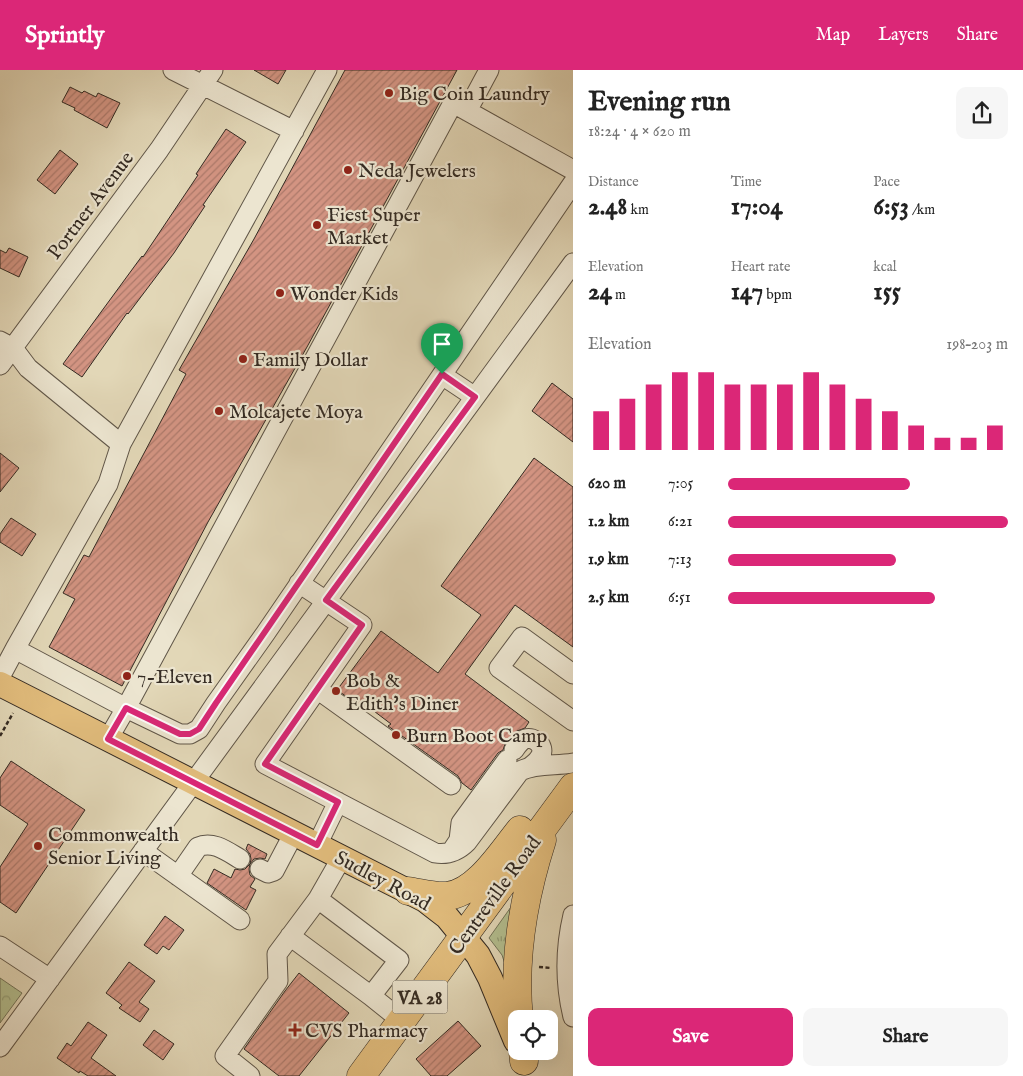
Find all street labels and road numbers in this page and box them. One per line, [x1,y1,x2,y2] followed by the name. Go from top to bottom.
[42,147,140,265] street label: Portner Avenue
[444,831,547,960] street label: Centreville Road
[330,846,435,917] street label: Sudley Road
[392,980,448,1014] road number: VA 28

